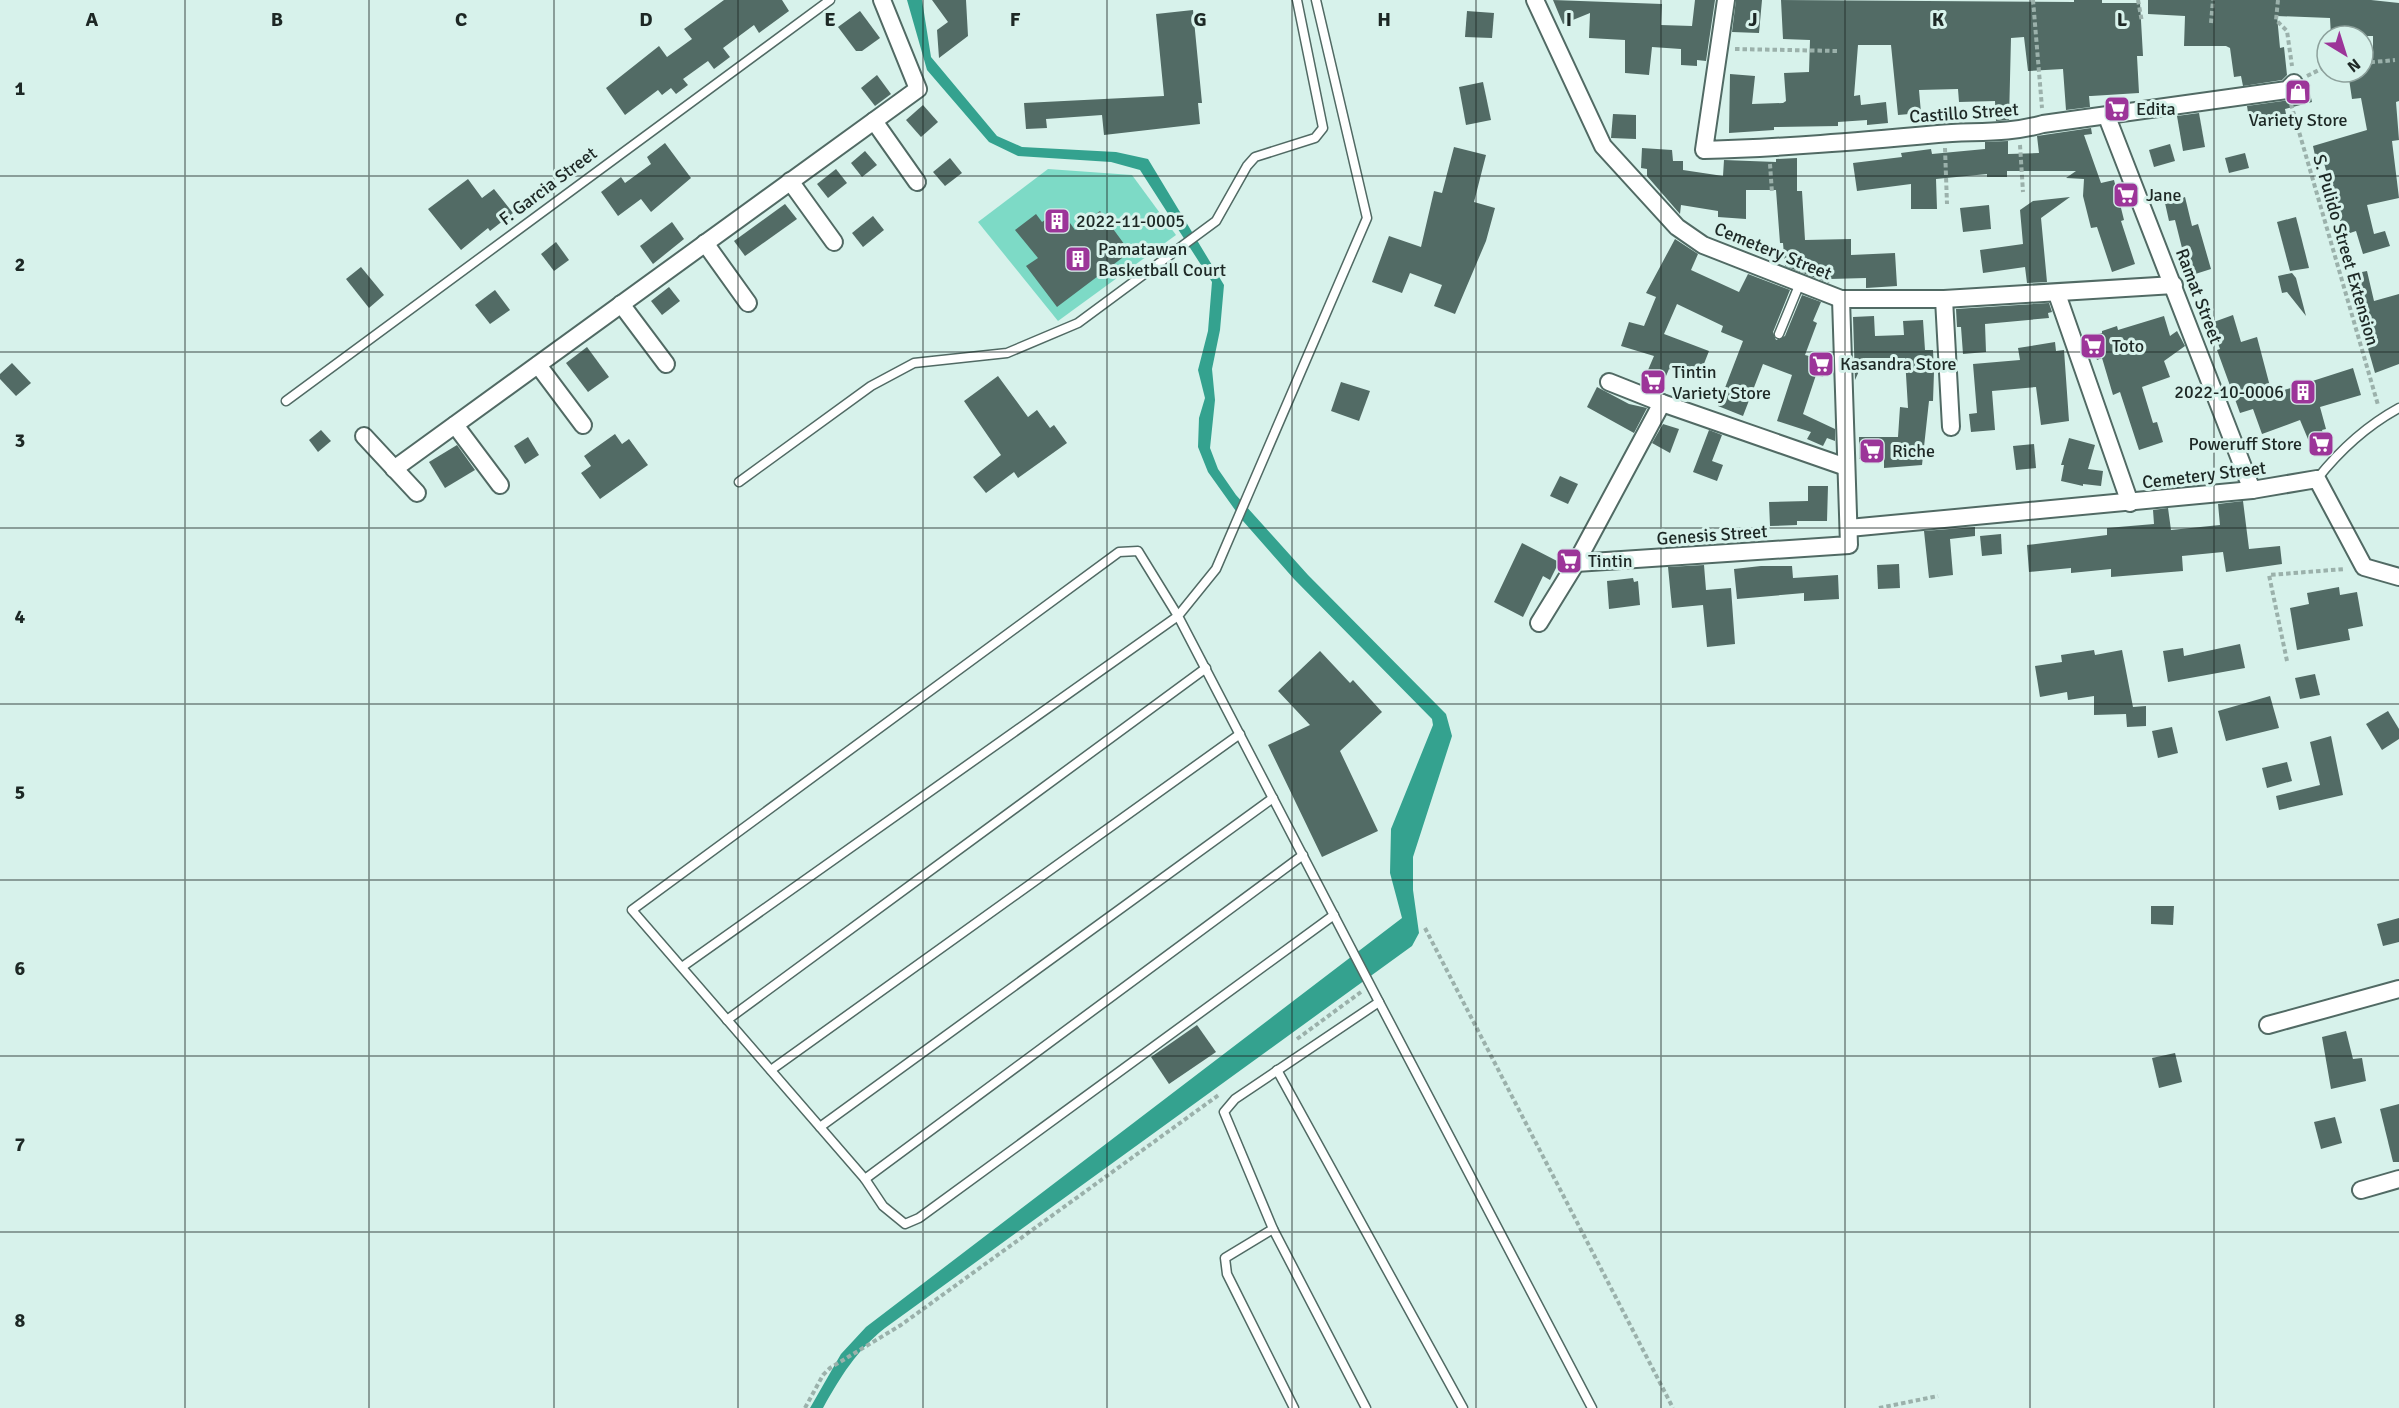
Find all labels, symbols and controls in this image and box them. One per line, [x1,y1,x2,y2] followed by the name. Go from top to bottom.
[86,7,99,32] text: A
[271,7,283,32] text: B
[455,7,467,32] text: C
[639,7,653,32] text: D
[824,7,836,32] text: E
[1010,7,1021,32] text: F
[1193,7,1207,32] text: G
[1377,7,1391,32] text: H
[1566,7,1572,32] text: I
[1748,7,1758,32] text: J
[1932,7,1945,32] text: K
[2117,7,2128,32] text: L
[2315,24,2375,84] north arrow
[2343,54,2364,76] text: N
[15,76,26,101] text: 1
[2283,77,2313,107] shop icon: Variety Store
[2102,94,2132,124] supermarket icon: Edita
[1909,98,2019,128] street label: Castillo Street
[2136,98,2176,120] place label: Edita
[2248,109,2348,131] place label: Variety Store
[495,142,601,230] street label: F. Garcia Street
[2308,152,2384,348] street label: S. Pulido Street Extension
[2111,180,2141,210] supermarket icon: Jane
[2146,184,2182,206] place label: Jane
[1042,206,1072,236] building icon: 2022-11-0005
[1076,210,1185,232] place label: 2022-11-0005
[1711,217,1835,285] street label: Cemetery Street
[1098,238,1226,281] place label: Pamatawan Basketball Court
[1063,244,1093,274] building icon: Pamatawan Basketball Court
[2171,245,2227,347] street label: Ramat Street
[15,252,25,277] text: 2
[2078,331,2108,361] supermarket icon: Toto
[2112,335,2144,357] place label: Toto
[1806,349,1836,379] supermarket icon: Kasandra Store
[1840,353,1957,375] place label: Kasandra Store
[1672,361,1771,404] place label: Tintin Variety Store
[1638,367,1668,397] supermarket icon: Tintin Variety Store
[2288,377,2318,407] building icon: 2022-10-0006
[2174,381,2284,403] place label: 2022-10-0006
[15,428,25,453] text: 3
[2306,429,2336,459] supermarket icon: Poweruff Store
[2189,433,2302,455] place label: Poweruff Store
[1857,436,1887,466] supermarket icon: Riche
[1892,440,1935,462] place label: Riche
[2141,456,2267,494] street label: Cemetery Street
[1656,520,1768,550] street label: Genesis Street
[1554,546,1584,576] supermarket icon: Tintin
[1588,550,1633,572] place label: Tintin
[15,604,26,629] text: 4
[15,780,25,805] text: 5
[15,956,26,981] text: 6
[15,1132,26,1157] text: 7
[15,1308,26,1333] text: 8

